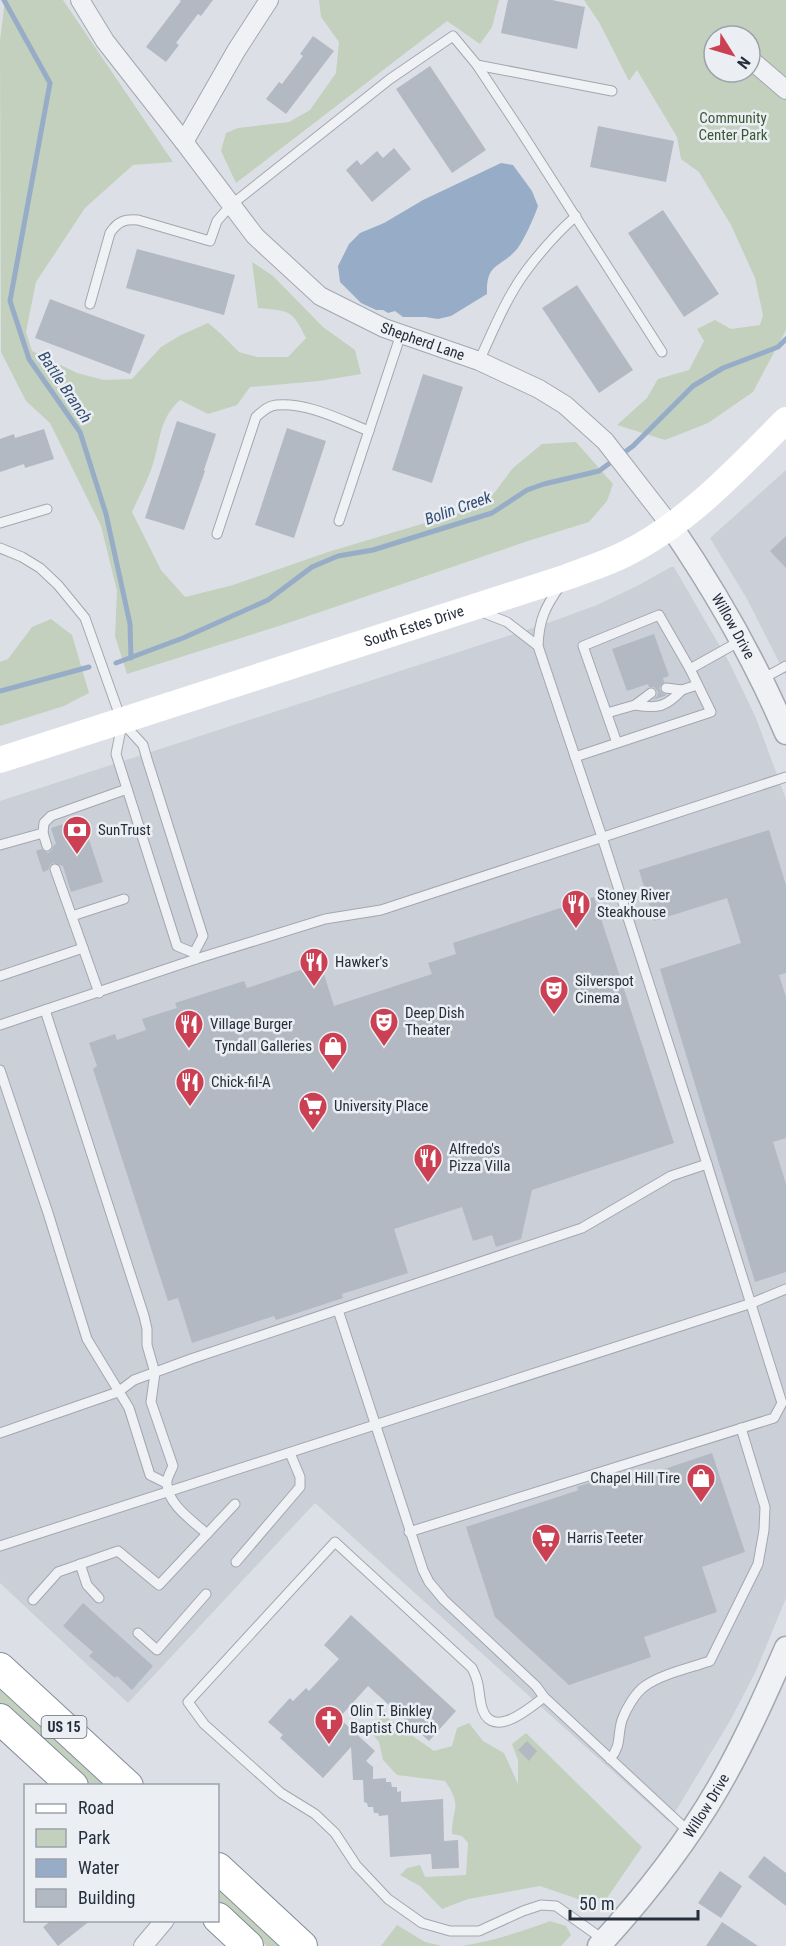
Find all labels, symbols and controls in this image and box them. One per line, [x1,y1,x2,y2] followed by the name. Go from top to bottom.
[702,24,762,84] north arrow
[733,53,754,72] text: N
[698,109,768,144] park label: Community Center Park
[378,319,467,364] street label: Shepherd Lane
[34,348,96,426] water label: Battle Branch
[422,487,495,529] water label: Bolin Creek
[707,590,759,662] street label: Willow Drive
[362,602,466,651] street label: South Estes Drive
[61,814,93,856] bank icon: SunTrust
[98,821,151,839] place label: SunTrust
[597,886,670,921] place label: Stoney River Steakhouse
[560,888,592,930] restaurant icon: Stoney River Steakhouse
[298,946,330,988] restaurant icon: Hawker's
[335,953,389,971] place label: Hawker's
[575,972,634,1007] place label: Silverspot Cinema
[538,974,570,1016] theatre icon: Silverspot Cinema
[405,1004,465,1039] place label: Deep Dish Theater
[368,1006,400,1048] theatre icon: Deep Dish Theater
[173,1008,205,1050] restaurant icon: Village Burger
[210,1015,293,1033] place label: Village Burger
[317,1030,349,1072] shop icon: Tyndall Galleries
[214,1037,312,1055] place label: Tyndall Galleries
[174,1066,206,1108] restaurant icon: Chick-fil-A
[211,1073,271,1091] place label: Chick-fil-A
[297,1090,329,1132] supermarket icon: University Place
[334,1097,428,1115] place label: University Place
[449,1140,510,1175] place label: Alfredo's Pizza Villa
[412,1142,444,1184] restaurant icon: Alfredo's Pizza Villa
[685,1462,717,1504] shop icon: Chapel Hill Tire
[590,1469,680,1487] place label: Chapel Hill Tire
[530,1522,562,1564] supermarket icon: Harris Teeter
[567,1529,644,1547] place label: Harris Teeter
[350,1702,437,1737] place label: Olin T. Binkley Baptist Church
[313,1704,345,1746] church icon: Olin T. Binkley Baptist Church
[42,1716,86,1738] road number: US 15
[680,1770,733,1842] street label: Willow Drive
[24,1784,219,1922] legend
[78,1797,114,1818] text: Road
[78,1827,110,1848] text: Park
[78,1857,120,1878] text: Water
[570,1883,698,1921] scale bar
[78,1887,135,1908] text: Building
[579,1893,614,1914] text: 50 m

